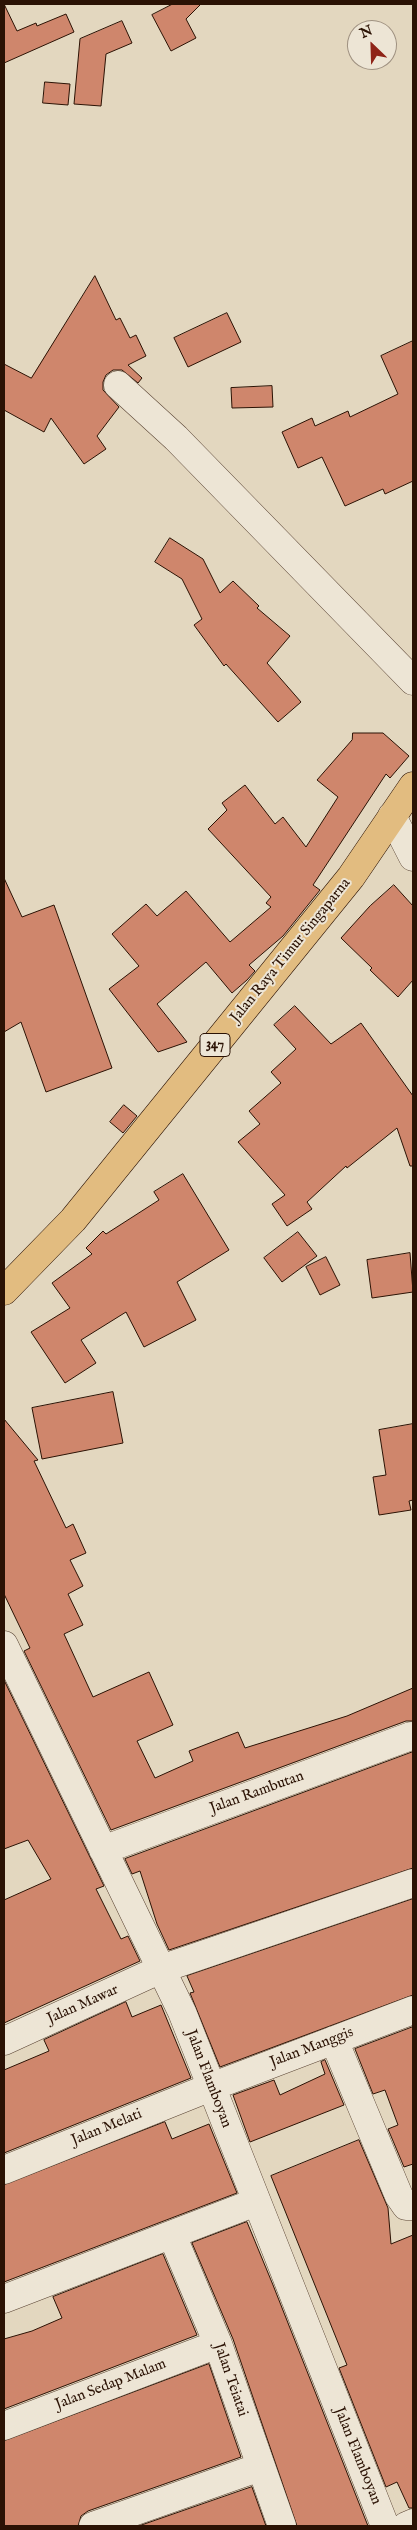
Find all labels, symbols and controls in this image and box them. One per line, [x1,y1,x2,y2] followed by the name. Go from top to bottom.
[347,20,397,70] north arrow
[357,22,376,43] text: N
[227,875,355,1027] street label: Jalan Raya Timur Singaparna
[200,1034,230,1056] road number: 347
[208,1768,306,1818] street label: Jalan Rambutan
[44,1981,122,2029] street label: Jalan Mawar
[268,2024,356,2072] street label: Jalan Manggis
[181,2027,235,2131] street label: Jalan Flamboyan
[69,2106,145,2150] street label: Jalan Melati
[209,2341,251,2419] street label: Jalan Teiatai
[53,2356,169,2414] street label: Jalan Sedap Malam
[329,2405,385,2507] street label: Jalan Flamboyan

